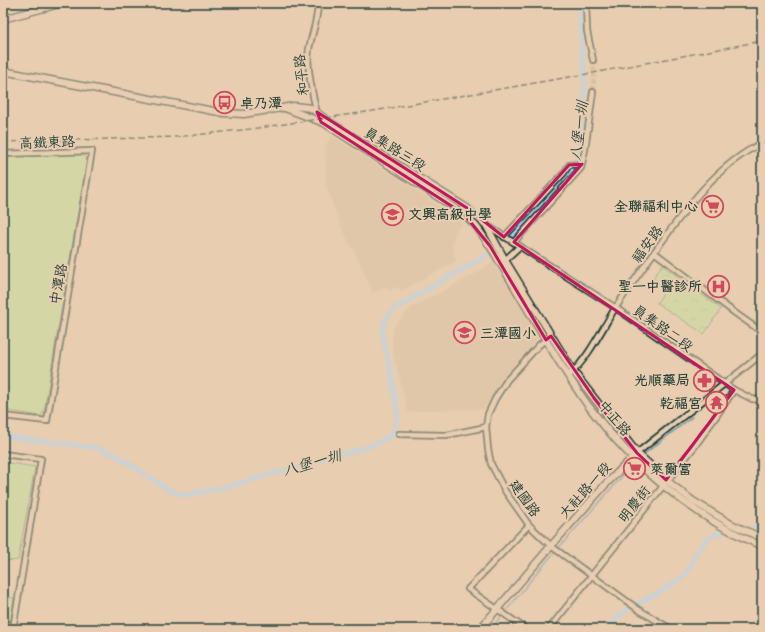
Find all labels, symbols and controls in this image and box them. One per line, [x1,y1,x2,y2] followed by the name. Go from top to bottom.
[290,53,315,97] street label: 和平路
[212,90,238,116] bus stop icon: 卓乃潭
[240,94,282,115] place label: 卓乃潭
[565,98,595,162] water label: 八堡一圳
[359,123,429,178] street label: 員集路三段
[19,132,75,155] street label: 高鐵東路
[700,193,726,219] supermarket icon: 全聯福利中心
[614,197,698,218] place label: 全聯福利中心
[380,201,406,227] school or university icon: 文興高級中學
[408,205,492,226] place label: 文興高級中學
[627,222,669,268] street label: 福安路
[45,262,73,307] street label: 中潭路
[705,273,731,299] hospital icon: 聖一中醫診所
[618,277,702,298] place label: 聖一中醫診所
[627,301,697,358] street label: 員集路二段
[451,320,477,346] school or university icon: 三潭國小
[480,324,536,345] place label: 三潭國小
[692,367,718,393] pharmacy icon: 光順藥局
[634,371,690,392] place label: 光順藥局
[704,390,730,416] temple icon: 乾福宮
[660,394,702,415] place label: 乾福宮
[592,396,635,442] street label: 中正路
[280,445,346,483] water label: 八堡一圳
[621,456,647,482] supermarket icon: 萊爾富
[555,458,617,524] street label: 大社路一段
[650,460,692,481] place label: 萊爾富
[503,476,544,522] street label: 建國路
[614,482,656,528] street label: 明慶街

